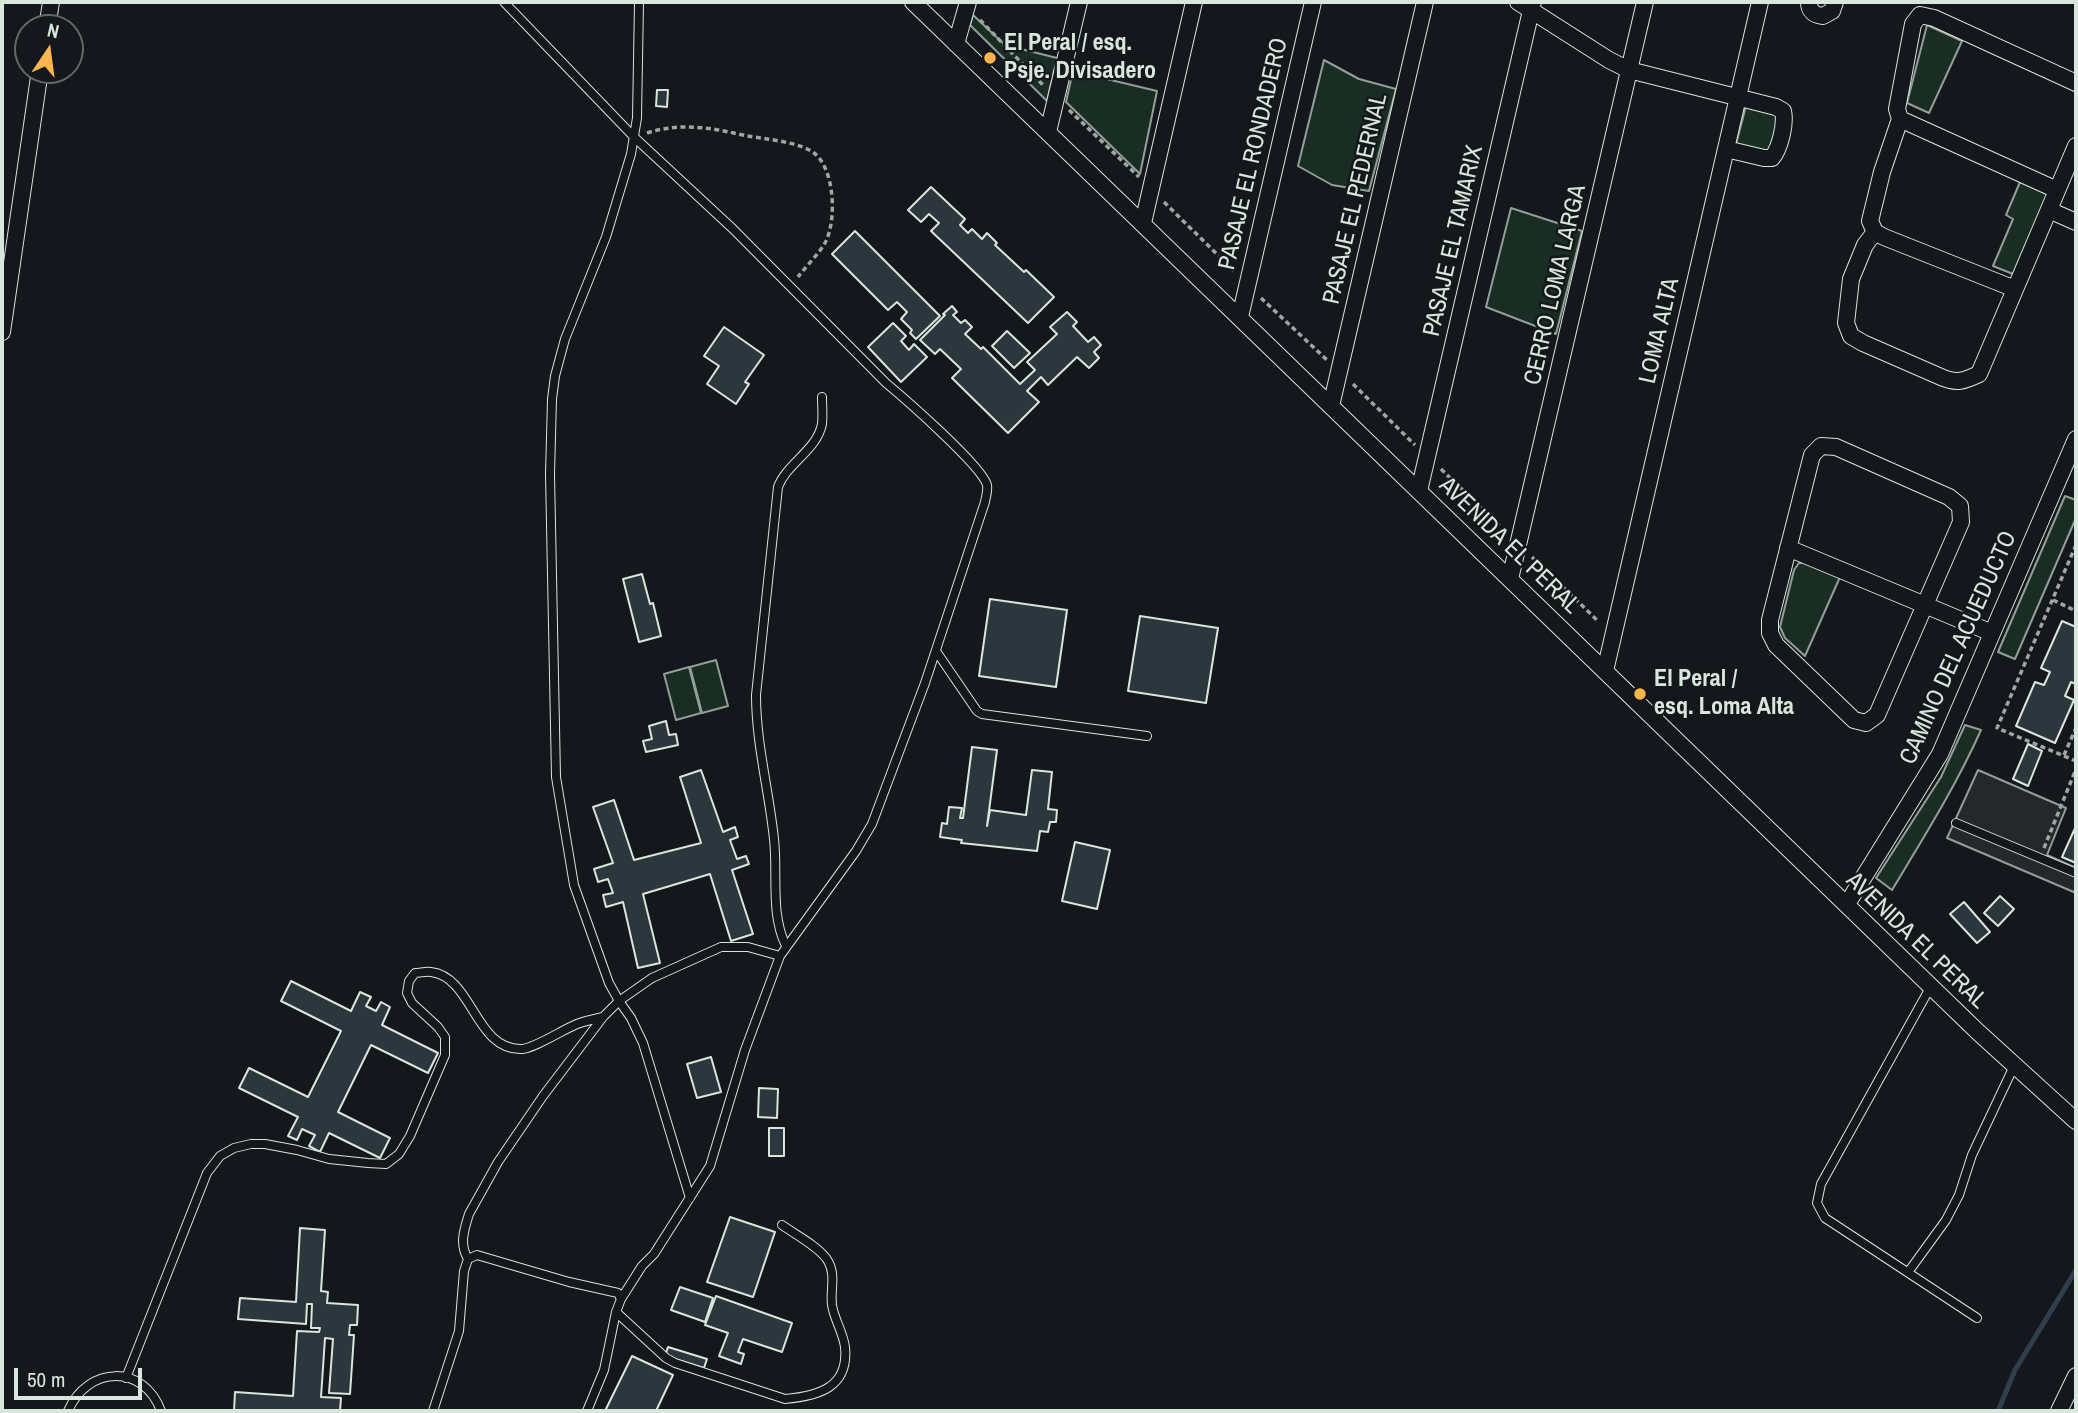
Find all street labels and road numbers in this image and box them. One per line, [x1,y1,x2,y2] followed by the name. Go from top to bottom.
[1213,35,1295,273] street label: PASAJE EL RONDADERO
[1318,91,1394,307] street label: PASAJE EL PEDERNAL
[1418,143,1490,339] street label: PASAJE EL TAMARIX
[1519,182,1593,388] street label: CERRO LOMA LARGA
[1634,275,1686,387] street label: LOMA ALTA
[1433,472,1585,620] street label: AVENIDA EL PERAL
[1895,527,2023,769] street label: CAMINO DEL ACUEDUCTO
[1840,867,1992,1015] street label: AVENIDA EL PERAL

